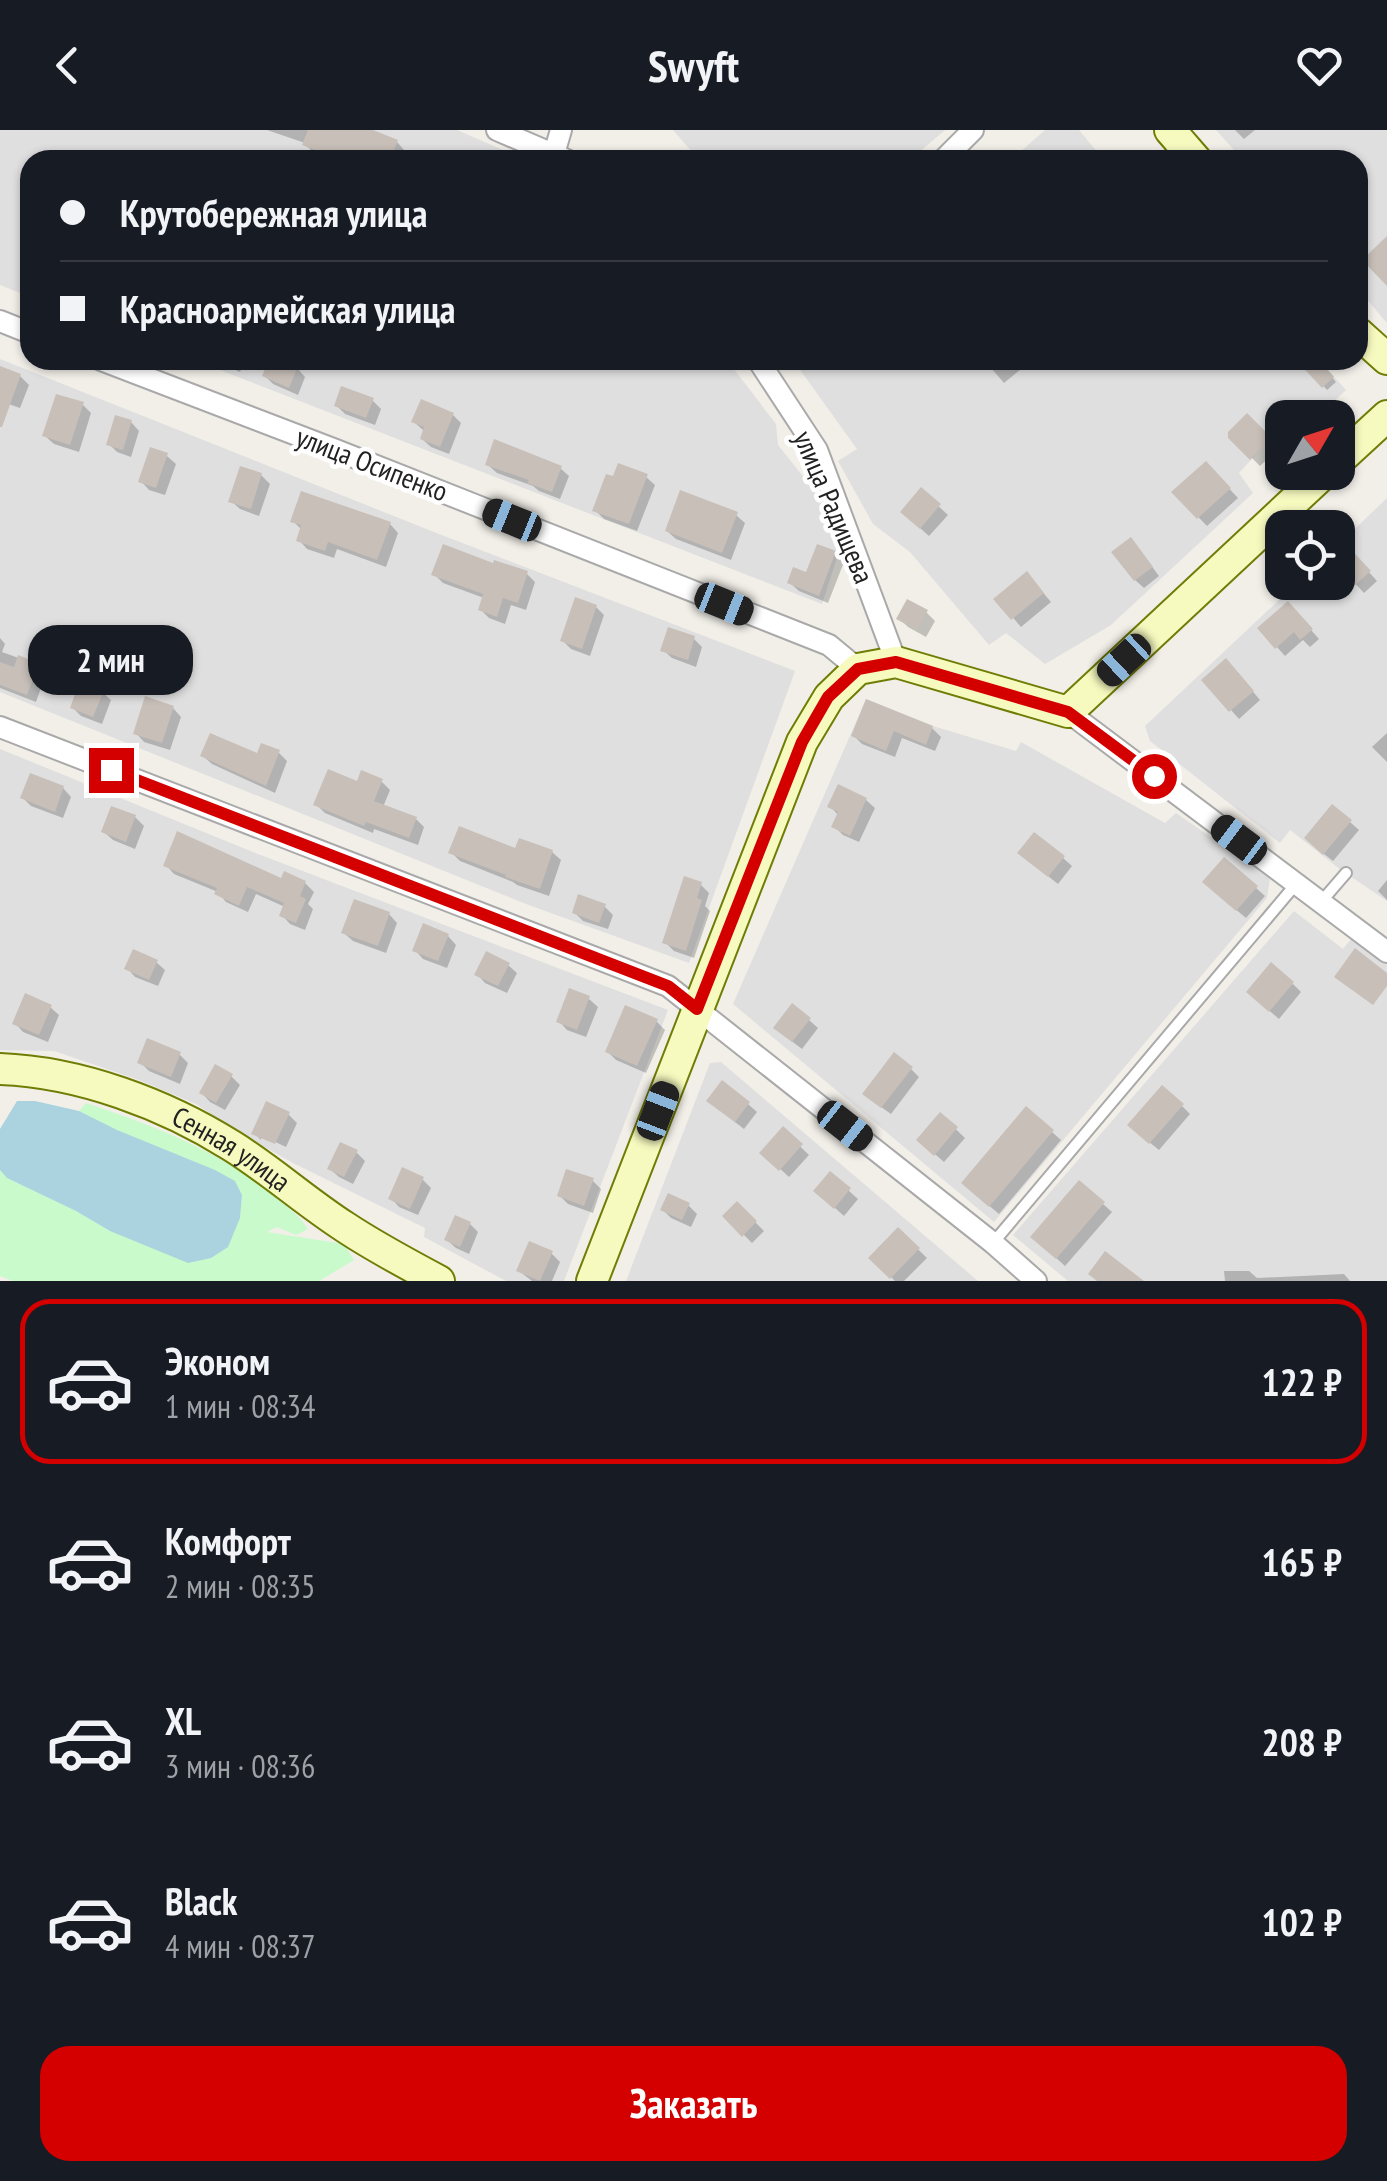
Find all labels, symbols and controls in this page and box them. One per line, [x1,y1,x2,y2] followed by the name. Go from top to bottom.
[648,36,739,94] text: Swyft
[40,38,95,93] icon: back
[1292,38,1347,93] icon: heart
[120,188,427,237] text: Крутобережная улица
[120,284,456,333] text: Красноармейская улица
[1265,400,1355,490] north arrow
[1265,400,1355,600] map controls
[291,418,453,509] street label: улица Осипенко
[786,425,883,589] street label: улица Радищева
[479,495,545,545] car
[1265,510,1355,600] button: locate
[691,579,757,629] car
[28,625,194,695] callout: 2 мин
[1092,629,1156,691] car
[76,639,145,681] text: 2 мин
[89,748,134,793] route end
[1132,754,1177,799] route start
[1206,810,1272,870] car
[633,1078,683,1144] car
[812,1096,878,1156] car
[167,1097,299,1199] street label: Сенная улица
[165,1336,270,1385] text: Эконом
[45,1337,135,1427] icon: car
[1262,1357,1342,1406] text: 122 ₽
[165,1385,315,1427] text: 1 мин · 08:34
[165,1516,291,1565] text: Комфорт
[45,1517,135,1607] icon: car
[1262,1537,1342,1586] text: 165 ₽
[165,1565,315,1607] text: 2 мин · 08:35
[165,1696,201,1745] text: XL
[45,1697,135,1787] icon: car
[1262,1717,1342,1766] text: 208 ₽
[165,1745,315,1787] text: 3 мин · 08:36
[165,1876,238,1925] text: Black
[45,1877,135,1967] icon: car
[1262,1897,1342,1946] text: 102 ₽
[165,1925,315,1967] text: 4 мин · 08:37
[40,2046,1347,2161] button: Заказать

